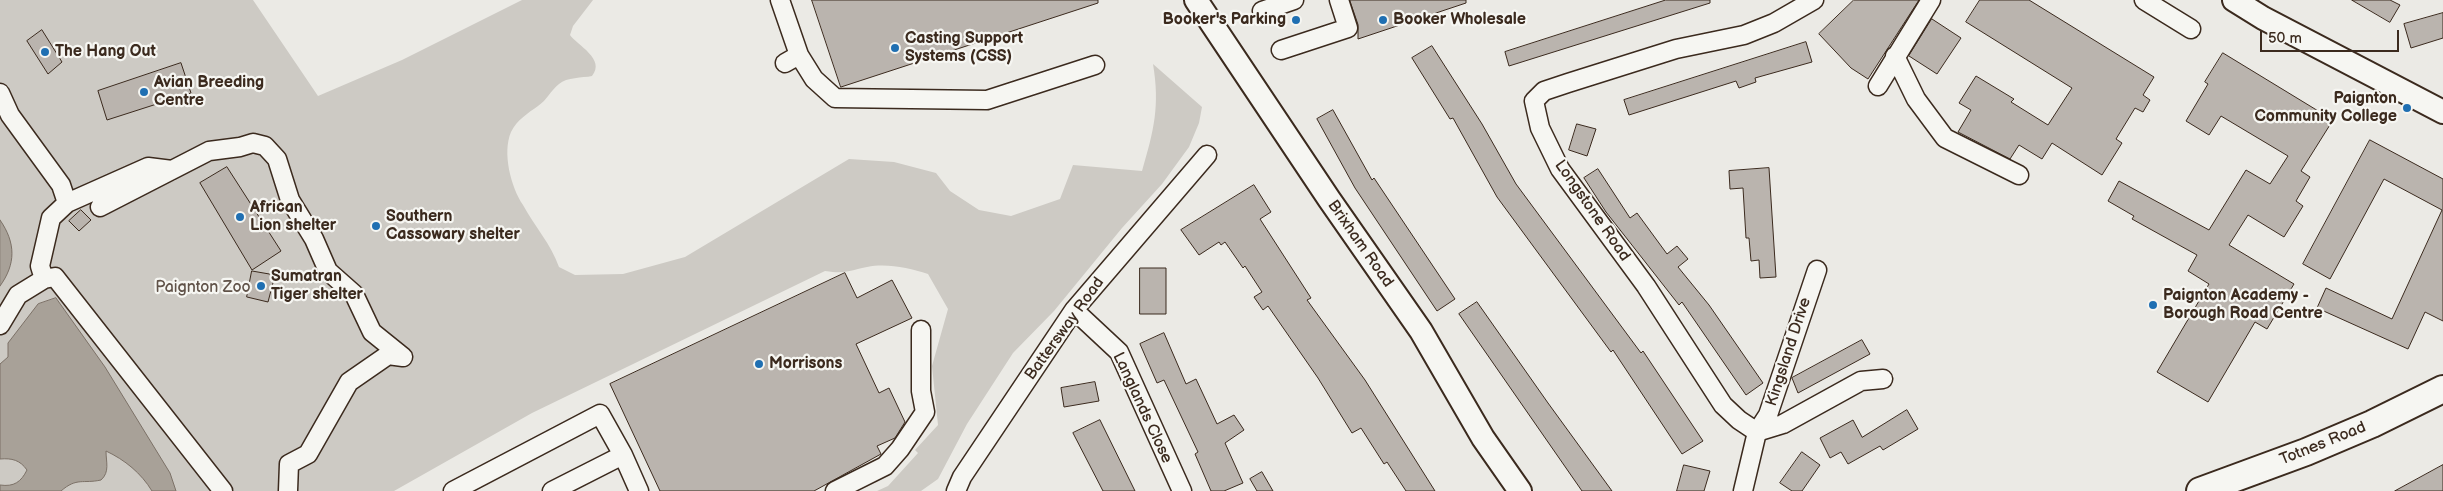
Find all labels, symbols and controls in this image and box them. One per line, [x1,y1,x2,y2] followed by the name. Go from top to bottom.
[1163,10,1286,30] place label: Booker's Parking
[1393,10,1526,30] place label: Booker Wholesale
[1290,14,1302,26] marker: Booker's Parking
[1377,14,1389,26] marker: Booker Wholesale
[2263,20,2402,52] scale bar
[905,29,1023,67] place label: Casting Support Systems (CSS)
[2268,29,2302,48] text: 50 m
[55,42,156,62] place label: The Hang Out
[889,42,901,54] marker: Casting Support Systems (CSS)
[39,46,51,58] marker: The Hang Out
[154,73,264,111] place label: Avian Breeding Centre
[138,86,150,98] marker: Avian Breeding Centre
[2254,89,2397,127] place label: Paignton Community College
[2401,102,2413,114] marker: Paignton Community College
[1550,157,1634,265] street label: Longstone Road
[1323,197,1397,291] street label: Brixham Road
[250,198,336,236] place label: African Lion shelter
[386,207,520,245] place label: Southern Cassowary shelter
[234,211,246,223] marker: African Lion shelter
[370,220,382,232] marker: Southern Cassowary shelter
[271,267,363,305] place label: Sumatran Tiger shelter
[1021,274,1109,384] street label: Battersway Road
[155,278,251,298] park label: Paignton Zoo
[255,280,267,292] marker: Sumatran Tiger shelter
[2163,286,2323,324] place label: Paignton Academy - Borough Road Centre
[1762,295,1816,409] street label: Kingsland Drive
[2147,299,2159,311] marker: Paignton Academy - Borough Road Centre
[1108,349,1176,467] street label: Langlands Close
[769,354,842,374] place label: Morrisons
[753,358,765,370] marker: Morrisons
[2277,418,2369,470] street label: Totnes Road

